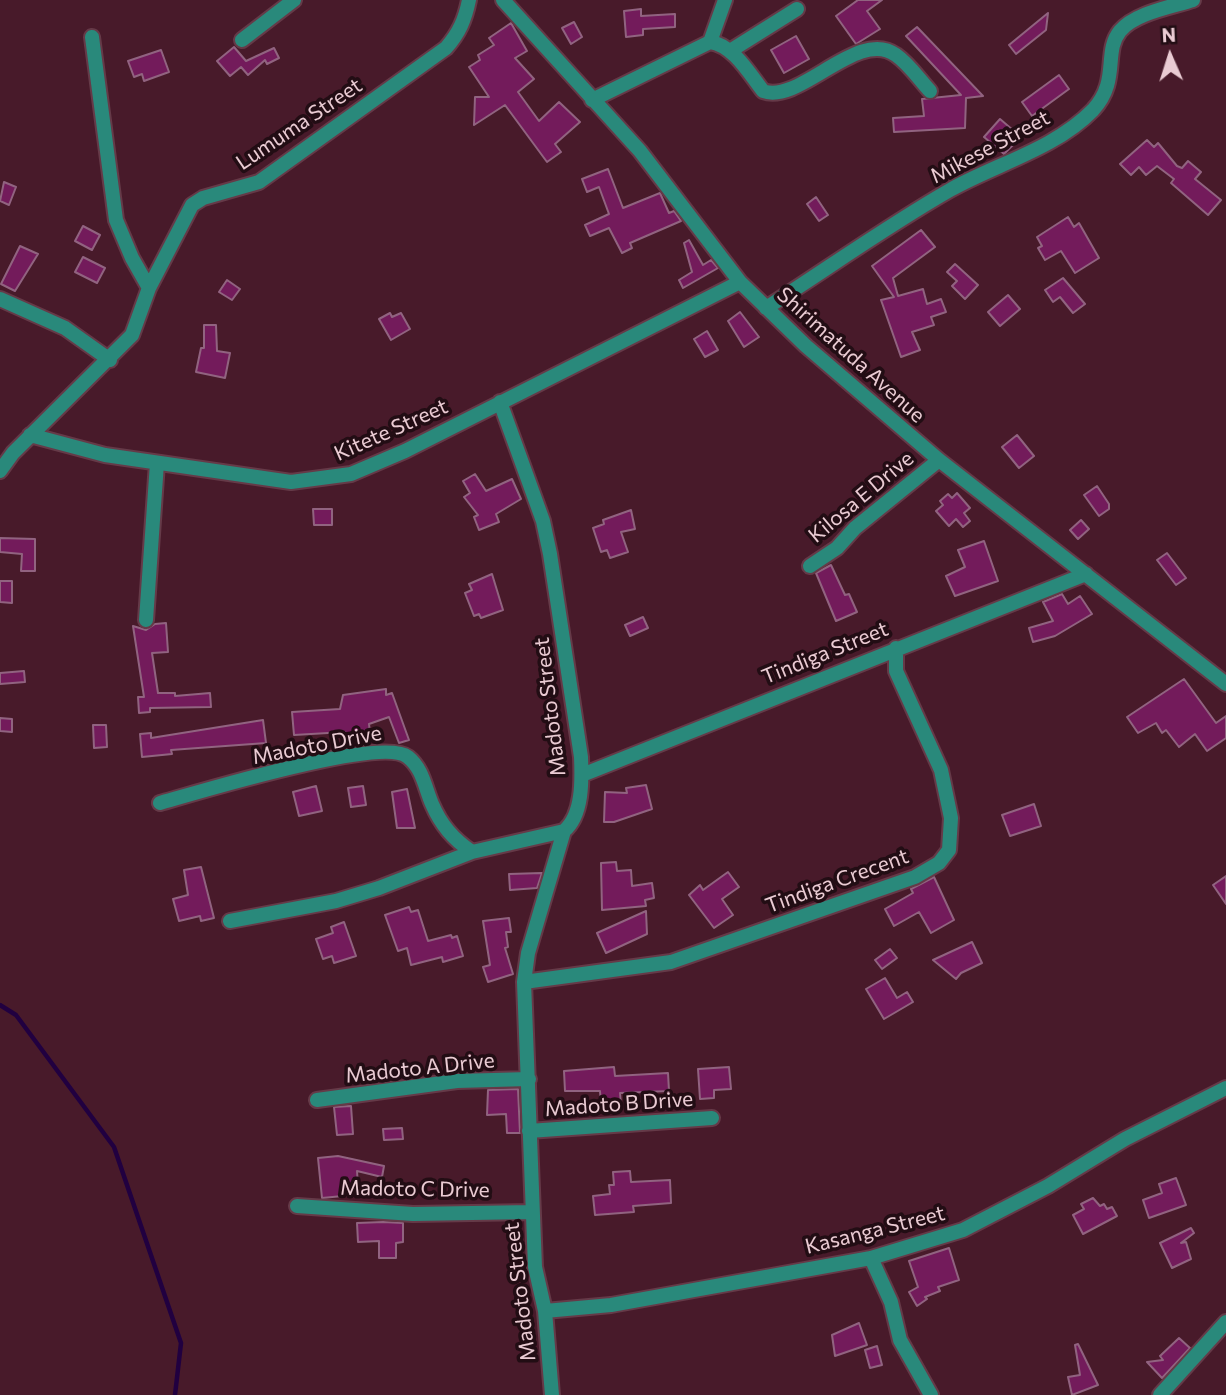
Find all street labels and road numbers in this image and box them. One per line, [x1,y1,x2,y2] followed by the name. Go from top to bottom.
[231,73,367,175] street label: Lumuma Street
[926,105,1054,189] street label: Mikese Street
[772,282,930,428] street label: Shirimatuda Avenue
[330,394,452,466] street label: Kitete Street
[804,446,918,548] street label: Kilosa E Drive
[758,616,892,690] street label: Tindiga Street
[529,636,571,778] street label: Madoto Street
[250,720,384,770] street label: Madoto Drive
[762,843,912,919] street label: Tindiga Crecent
[344,1048,496,1088] street label: Madoto A Drive
[544,1086,694,1122] street label: Madoto B Drive
[340,1175,490,1203] street label: Madoto C Drive
[802,1200,948,1260] street label: Kasanga Street
[499,1221,541,1363] street label: Madoto Street

